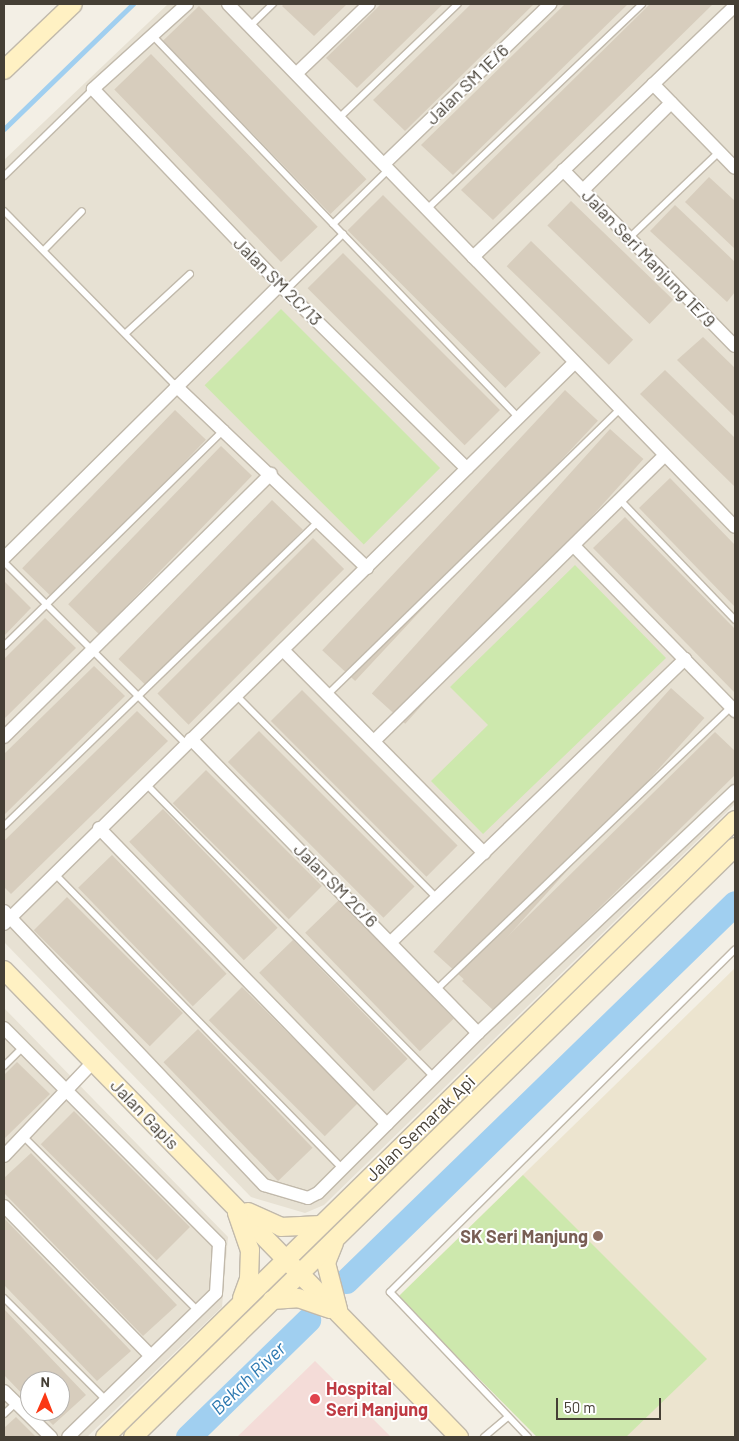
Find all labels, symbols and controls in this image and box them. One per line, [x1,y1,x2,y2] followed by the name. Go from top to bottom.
[421,39,513,129] street label: Jalan SM 1E/6
[577,184,721,332] street label: Jalan Seri Manjung 1E/9
[229,232,327,330] street label: Jalan SM 2C/13
[289,838,383,932] street label: Jalan SM 2C/6
[361,1070,479,1186] street label: Jalan Semarak Api
[106,1074,184,1154] street label: Jalan Gapis
[460,1225,588,1247] place label: SK Seri Manjung
[592,1230,604,1242] marker: SK Seri Manjung
[206,1337,290,1419] water label: Bekah River
[20,1371,70,1421] north arrow
[40,1373,50,1390] text: N
[326,1378,428,1420] place label: Hospital Seri Manjung
[559,1388,664,1420] scale bar
[308,1392,322,1406] marker: Hospital Seri Manjung
[564,1398,596,1416] text: 50 m

